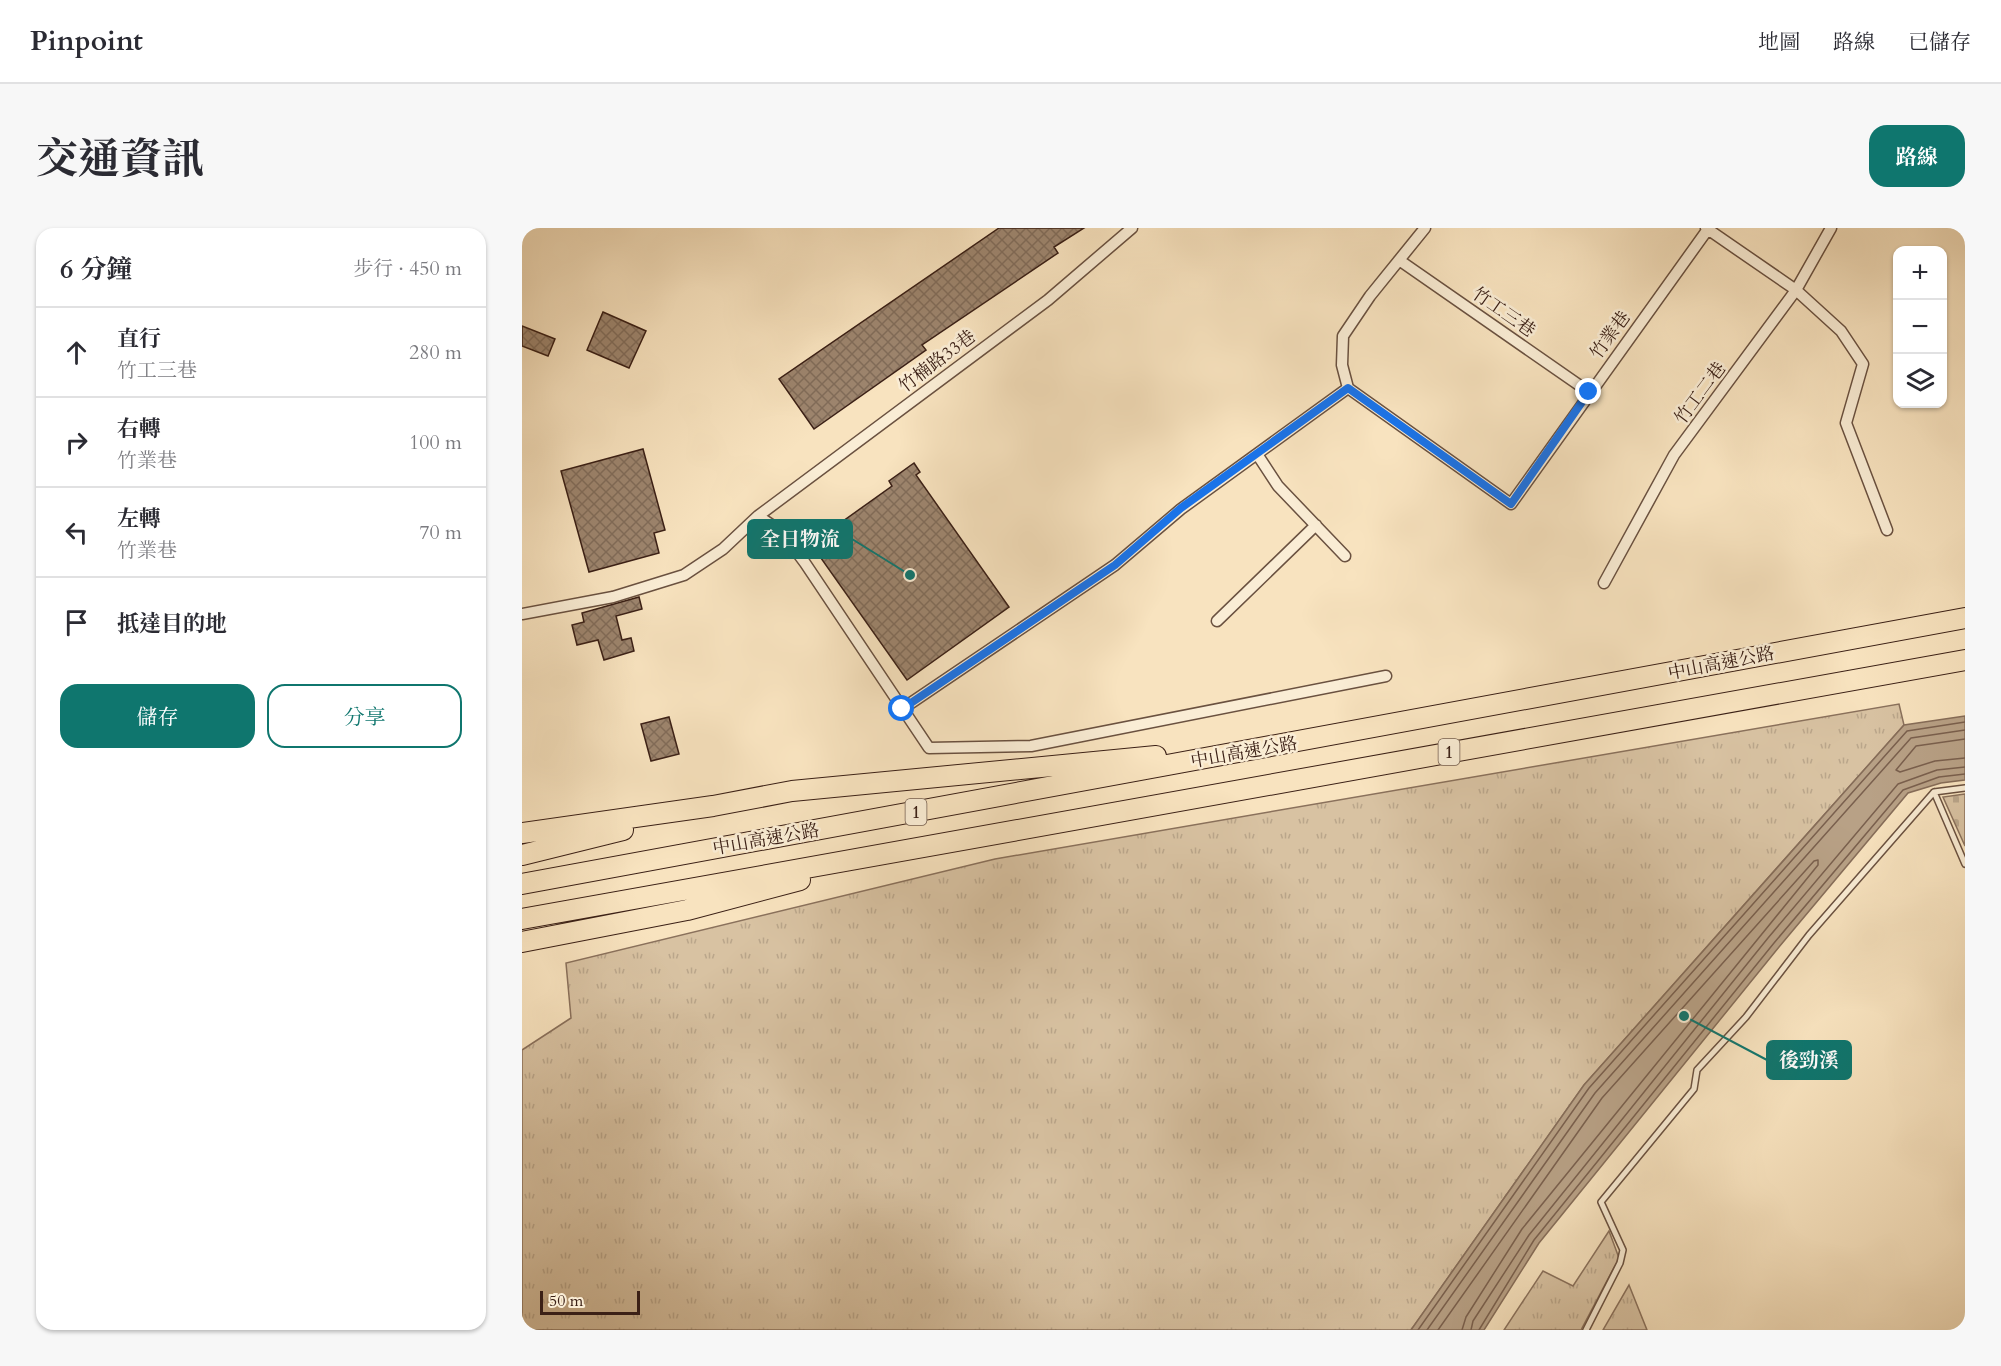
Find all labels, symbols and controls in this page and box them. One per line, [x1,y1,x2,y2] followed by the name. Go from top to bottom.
[30,22,143,60] text: Pinpoint
[1758,28,1800,57] text: 地圖
[1833,28,1875,57] text: 路線
[1908,28,1971,57] text: 已儲存
[1869,125,1965,187] button: 路線
[36,131,204,188] text: 交通資訊
[1893,246,1947,408] map controls
[1893,246,1947,300] button: +
[60,252,132,287] text: 6 分鐘
[353,255,462,282] text: 步行 · 450 m
[1467,282,1540,343] street label: 竹工三巷
[1893,300,1947,354] button: −
[1584,306,1636,364] street label: 竹業巷
[117,324,161,354] text: 直行
[894,324,981,399] street label: 竹楠路33巷
[60,336,93,369] icon: ahead
[409,339,462,366] text: 280 m
[1893,354,1947,408] button: layers
[117,357,197,384] text: 竹工三巷
[1669,357,1732,430] street label: 竹工二巷
[1575,378,1601,404] route end
[117,414,161,444] text: 右轉
[60,426,93,459] icon: right
[409,429,462,456] text: 100 m
[117,447,177,474] text: 竹業巷
[117,504,161,534] text: 左轉
[60,516,93,549] icon: left
[419,519,462,546] text: 70 m
[748,520,852,558] callout: 全日物流
[760,526,840,553] text: 全日物流
[117,537,177,564] text: 竹業巷
[60,606,93,639] icon: arrive
[117,609,227,639] text: 抵達目的地
[1666,641,1776,686] street label: 中山高速公路
[60,684,255,748] button: 儲存
[267,684,462,748] button: 分享
[888,695,914,721] route start
[1189,731,1299,774] street label: 中山高速公路
[1438,739,1460,765] road number: 1
[906,799,926,825] road number: 1
[711,818,821,861] street label: 中山高速公路
[1767,1041,1851,1079] callout: 後勁溪
[1779,1047,1839,1074] text: 後勁溪
[540,1288,640,1316] scale bar
[549,1290,583,1312] text: 50 m

